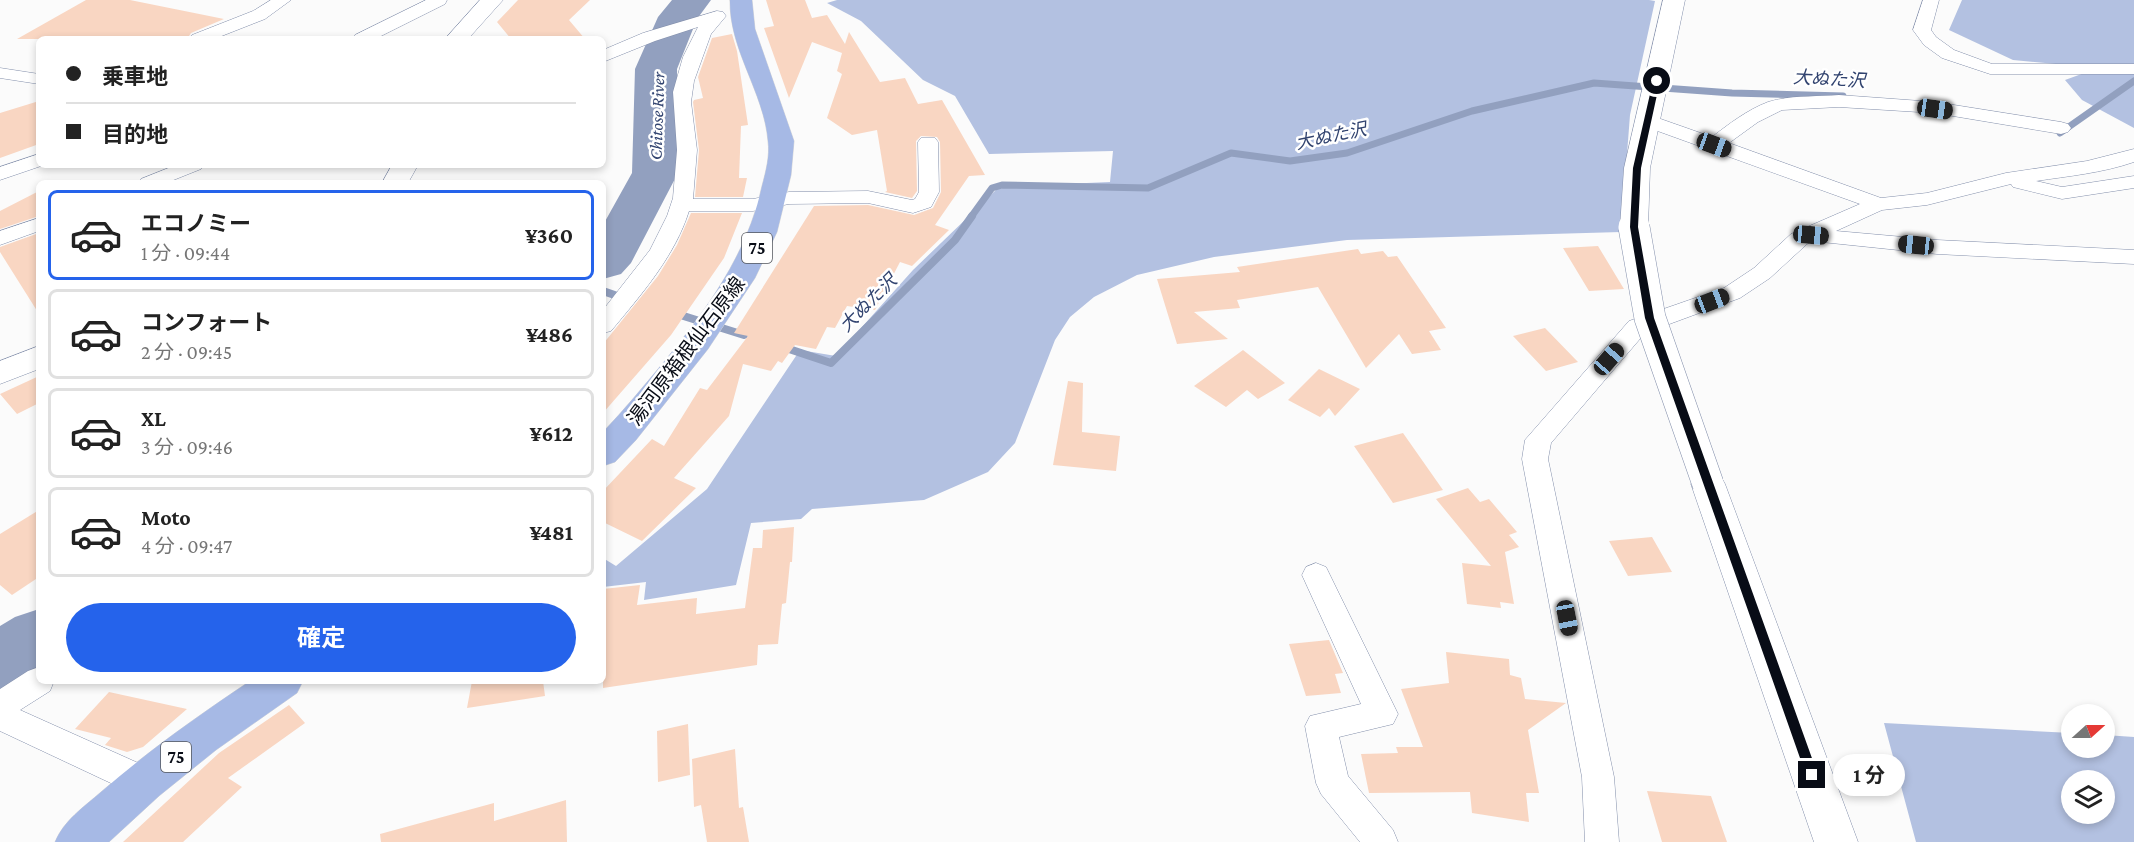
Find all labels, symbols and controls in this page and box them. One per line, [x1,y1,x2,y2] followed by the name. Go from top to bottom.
[102,64,168,89] text: 乗車地
[1643,67,1670,94] route start
[1793,67,1867,91] water label: 大ぬた沢
[645,71,669,160] water label: Chitose River
[1916,98,1954,120] car
[1294,118,1370,153] water label: 大ぬた沢
[102,122,168,147] text: 目的地
[1694,130,1734,160] car
[69,208,123,262] icon: car
[141,211,251,236] text: エコノミー
[525,223,573,248] text: ¥360
[1792,224,1830,246] car
[742,233,772,263] road number: 75
[1897,234,1935,256] car
[141,242,230,264] text: 1 分 · 09:44
[835,269,902,336] water label: 大ぬた沢
[623,273,749,429] street label: 湯河原箱根仙石原線
[1692,286,1732,316] car
[69,307,123,361] icon: car
[141,310,272,335] text: コンフォート
[526,322,573,347] text: ¥486
[1590,340,1628,378] car
[141,341,232,363] text: 2 分 · 09:45
[69,406,123,460] icon: car
[141,406,166,431] text: XL
[530,421,573,446] text: ¥612
[141,436,233,458] text: 3 分 · 09:46
[69,505,123,559] icon: car
[141,505,191,530] text: Moto
[530,520,573,545] text: ¥481
[141,535,232,557] text: 4 分 · 09:47
[1555,599,1579,637] car
[66,603,576,672] button: 確定
[2061,704,2115,758] north arrow
[2061,704,2115,824] map controls
[161,742,191,772] road number: 75
[1833,754,1905,796] callout: 1 分
[1798,761,1825,788] route end
[1853,764,1885,786] text: 1 分
[2061,770,2115,824] button: layers

